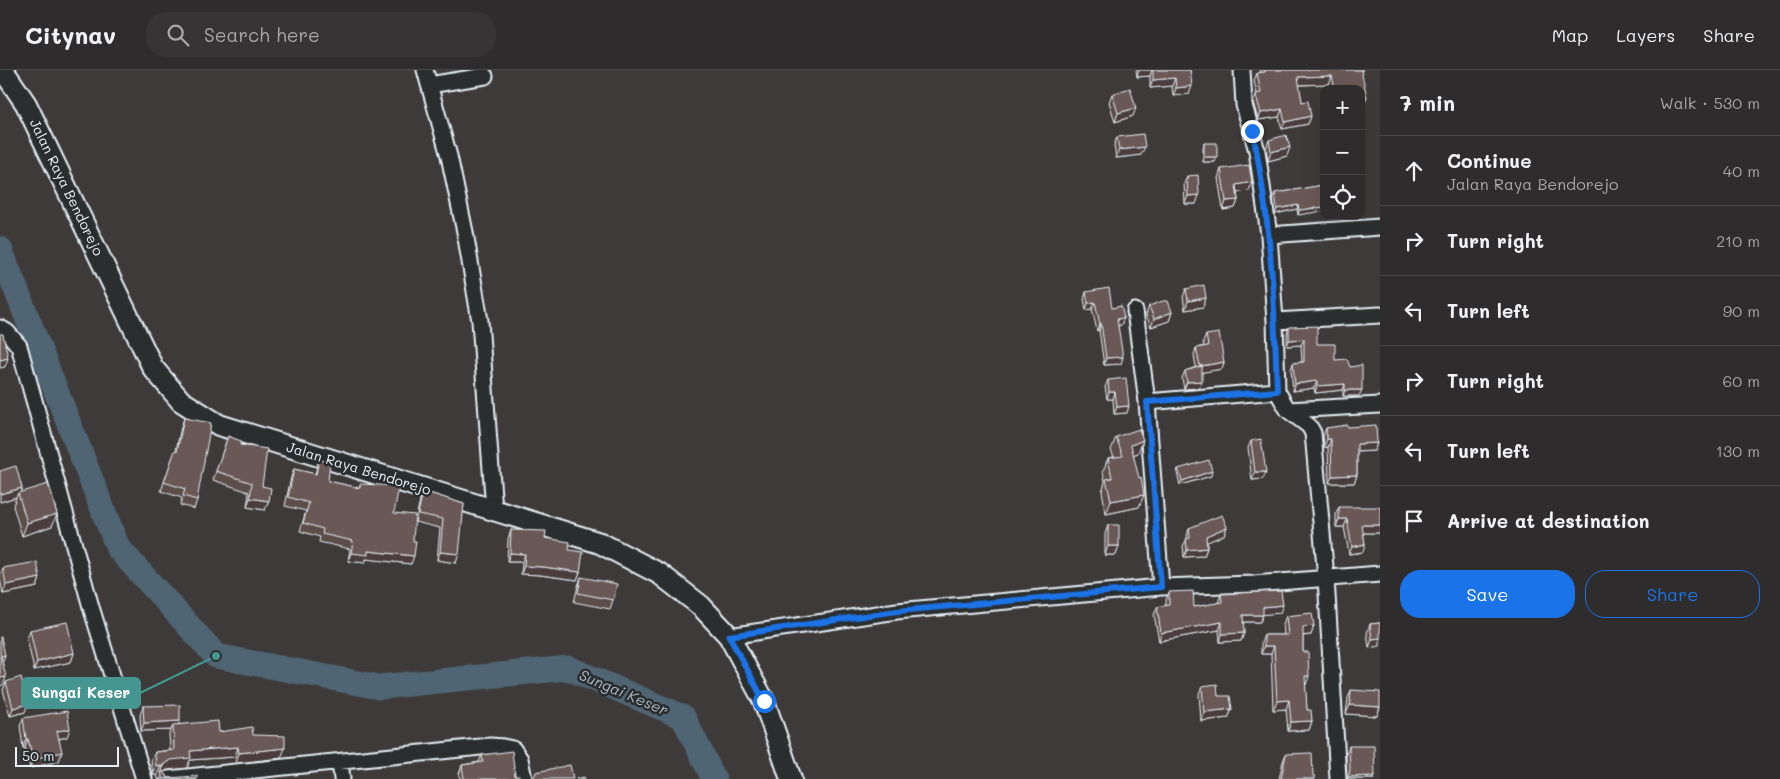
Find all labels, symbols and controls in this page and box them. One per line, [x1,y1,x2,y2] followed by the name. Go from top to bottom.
[146,12,496,57] search box
[25,19,116,50] text: Citynav
[164,21,192,49] icon: search
[204,22,320,47] text: Search here
[1552,23,1588,47] text: Map
[1616,23,1675,47] text: Layers
[1703,23,1755,47] text: Share
[1320,85,1365,220] map controls
[1320,85,1365,130] button: +
[1400,89,1455,116] text: 7 min
[1660,92,1760,113] text: Walk · 530 m
[26,115,108,259] street label: Jalan Raya Bendorejo
[1241,120,1264,143] route end
[1320,130,1365,175] button: −
[1447,148,1532,173] text: Continue
[1400,157,1428,185] icon: ahead
[1723,160,1760,181] text: 40 m
[1447,173,1619,194] text: Jalan Raya Bendorejo
[1320,175,1365,220] button: locate
[1400,227,1428,255] icon: right
[1447,228,1544,253] text: Turn right
[1716,230,1760,251] text: 210 m
[1400,297,1428,325] icon: left
[1447,298,1530,323] text: Turn left
[1723,300,1760,321] text: 90 m
[1400,367,1428,395] icon: right
[1447,368,1544,393] text: Turn right
[1723,370,1760,391] text: 60 m
[284,437,434,499] street label: Jalan Raya Bendorejo
[1400,437,1428,465] icon: left
[1447,438,1530,463] text: Turn left
[1716,440,1760,461] text: 130 m
[1400,507,1428,535] icon: arrive
[1447,508,1650,533] text: Arrive at destination
[1400,570,1575,618] button: Save
[1585,570,1760,618] button: Share
[576,664,672,720] water label: Sungai Keser
[22,678,140,708] callout: Sungai Keser
[32,682,130,702] text: Sungai Keser
[753,690,776,713] route start
[15,744,119,767] scale bar
[22,746,54,765] text: 50 m

